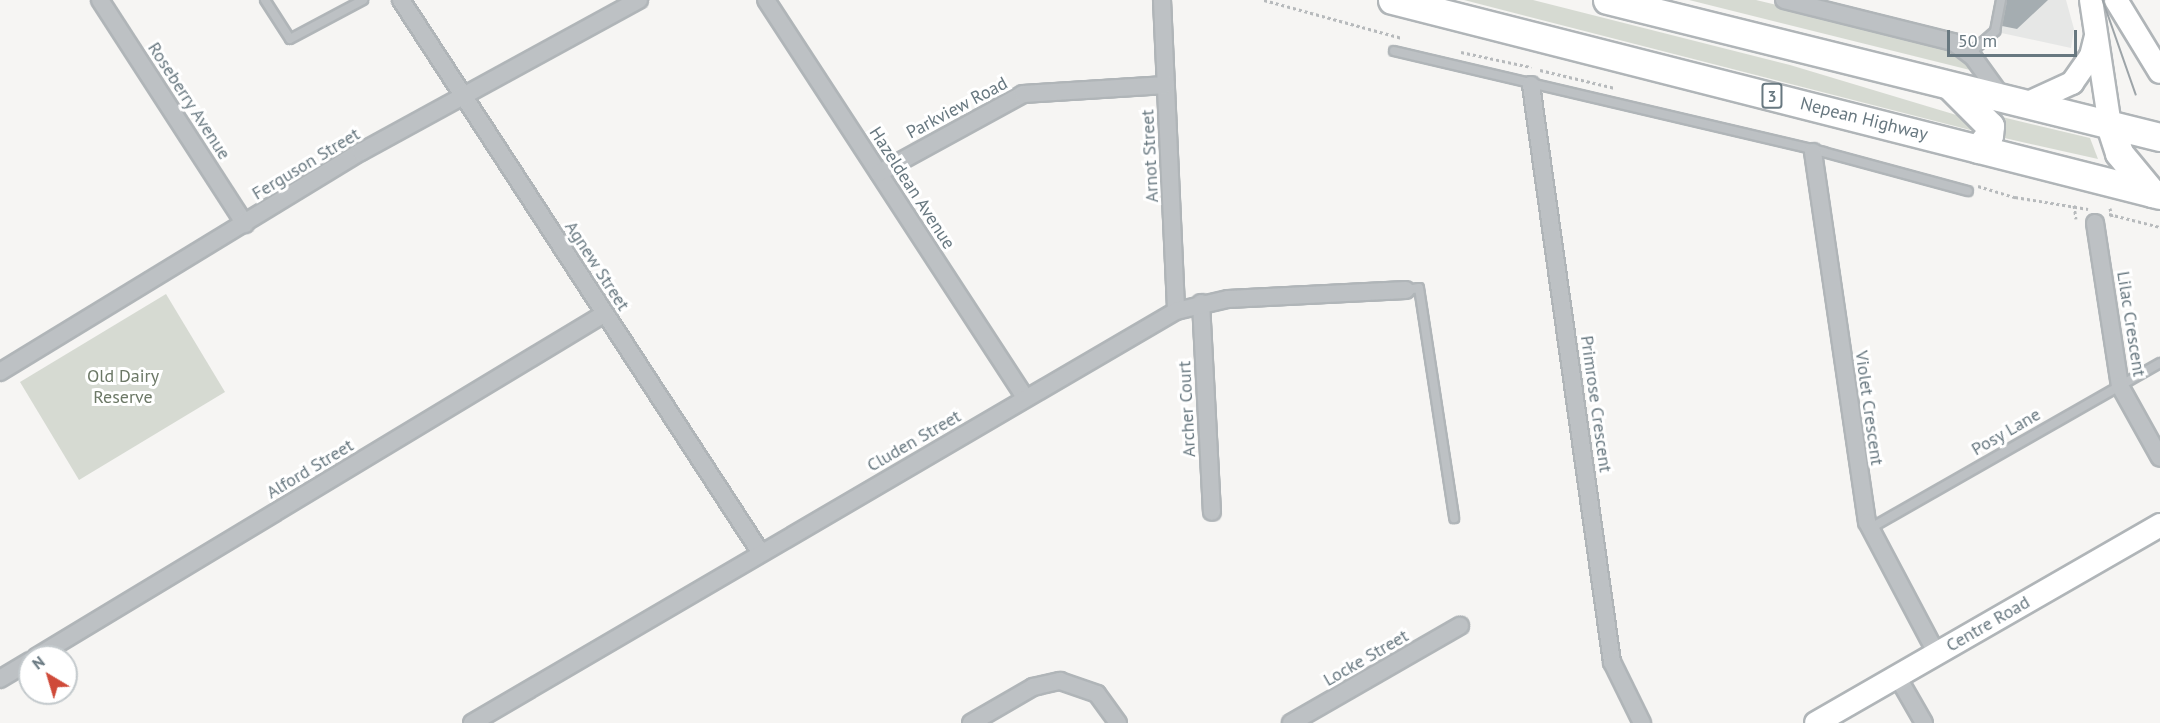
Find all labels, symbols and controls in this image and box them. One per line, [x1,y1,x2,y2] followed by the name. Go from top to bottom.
[1950,18,2080,56] scale bar
[1958,29,1997,52] text: 50 m
[143,38,235,164] street label: Roseberry Avenue
[903,72,1011,144] street label: Parkview Road
[1760,83,1784,109] road number: 3
[1798,93,1930,145] street label: Nepean Highway
[1137,109,1163,203] street label: Arnot Street
[248,123,364,205] street label: Ferguson Street
[864,123,960,253] street label: Hazeldean Avenue
[560,217,634,315] street label: Agnew Street
[2112,270,2150,378] street label: Lilac Crescent
[1576,334,1616,474] street label: Primrose Crescent
[1850,349,1888,467] street label: Violet Crescent
[1174,360,1200,458] street label: Archer Court
[87,366,159,409] park label: Old Dairy Reserve
[1967,403,2045,461] street label: Posy Lane
[863,405,965,477] street label: Cluden Street
[263,435,357,503] street label: Alford Street
[1942,591,2034,657] street label: Centre Road
[1320,625,1412,691] street label: Locke Street
[18,645,78,705] north arrow
[28,651,48,674] text: N

